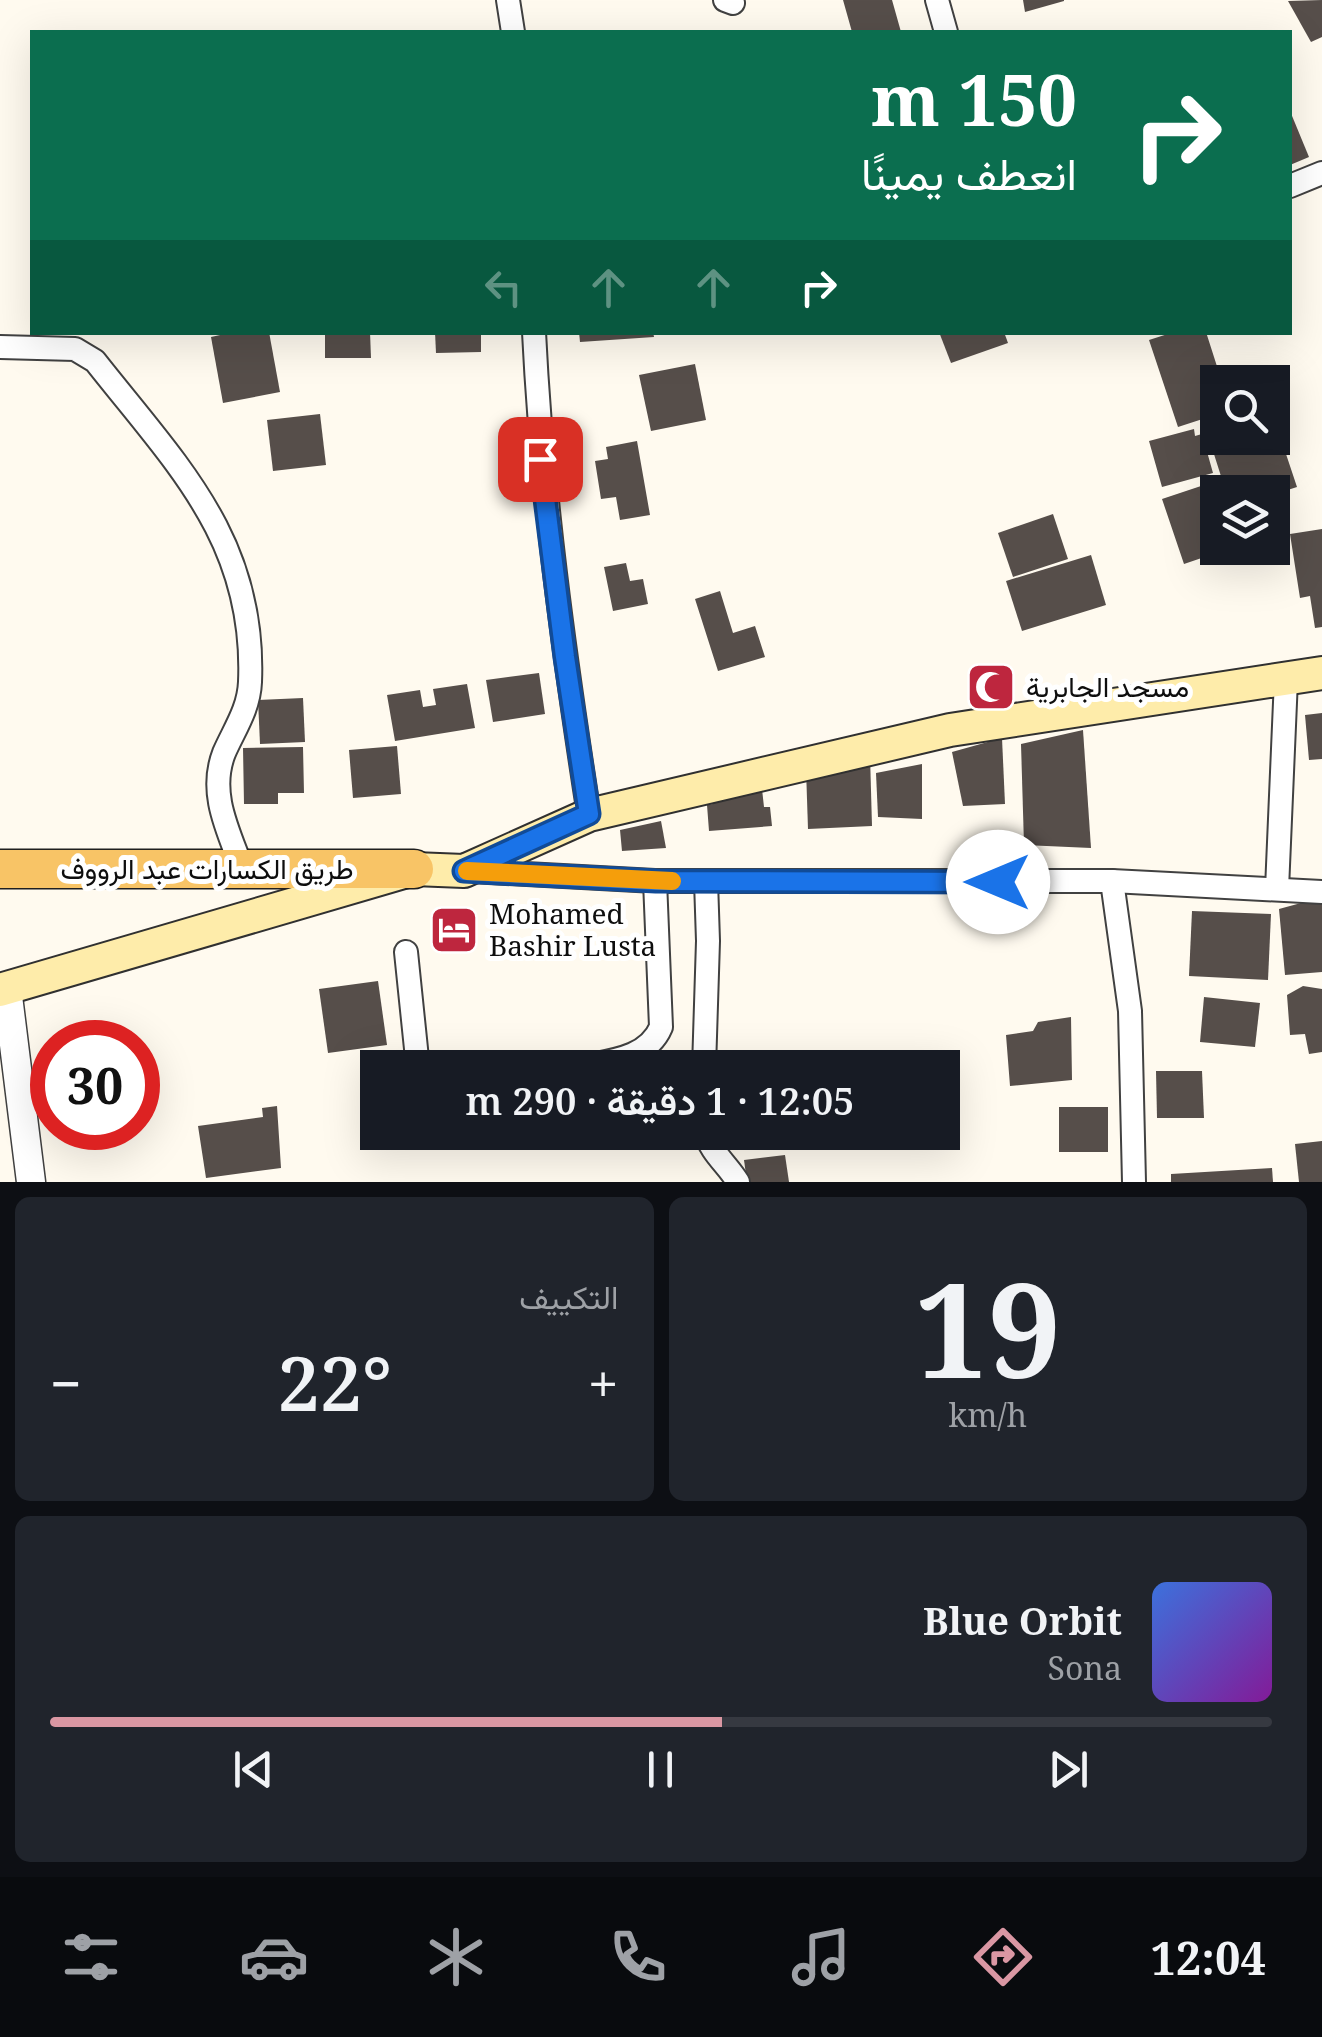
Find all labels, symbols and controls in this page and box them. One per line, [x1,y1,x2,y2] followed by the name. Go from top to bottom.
[871,51,1077,147] text: 150 m
[1112,70,1242,200] icon: right
[861,142,1077,203] text: انعطف يمينًا
[476,260,531,315] icon: left
[581,260,636,315] icon: ahead
[686,260,741,315] icon: ahead
[791,260,846,315] icon: right
[1200,365,1290,565] map controls
[1200,365,1290,455] button: search
[498,417,583,502] pin
[513,432,568,487] icon: arrive
[1200,475,1290,565] button: layers
[965,661,1017,713] mosque icon: مسجد الجابرية
[1026,667,1189,705] place label: مسجد الجابرية
[946,830,1050,934] position arrow
[61,849,354,887] street label: طريق الكسارات عبد الرووف
[489,894,656,964] place label: Mohamed Bashir Lusta
[428,904,480,956] hotel icon: Mohamed Bashir Lusta
[30,1020,160,1150] speed limit sign: 30
[466,1074,854,1126] text: 12:05 · 1 دقيقة · 290 m
[914,1239,1061,1416] text: 19
[519,1275,619,1318] text: التكييف
[278,1331,392,1433] text: 22°
[50,1345,82,1420] text: −
[588,1345,619,1420] text: +
[949,1393,1027,1436] text: km/h
[923,1594,1122,1646] text: Blue Orbit
[1047,1646,1122,1689] text: Sona
[226,1742,281,1797] icon: previous
[633,1742,688,1797] icon: pause
[1041,1742,1096,1797] icon: next
[56,1922,126,1992] icon: filters
[239,1922,309,1992] icon: car
[421,1922,491,1992] icon: climate
[603,1922,673,1992] icon: phone
[786,1922,856,1992] icon: music
[968,1922,1038,1992] icon: directions
[1150,1927,1266,1988] text: 12:04

